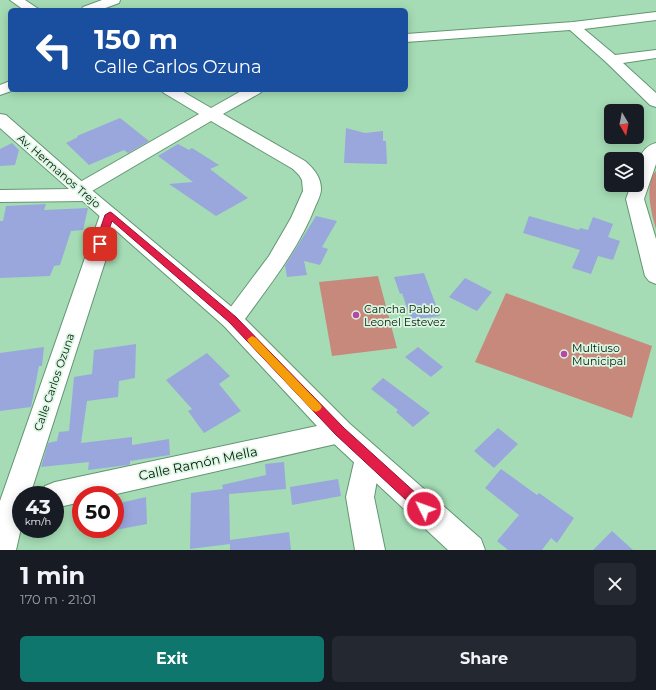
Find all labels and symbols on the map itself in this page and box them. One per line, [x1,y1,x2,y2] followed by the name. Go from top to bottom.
[604,104,644,144] north arrow
[14,131,104,211] street label: Av. Hermanos Trejo
[83,227,117,261] pin
[364,302,446,329] place label: Cancha Pablo Leonel Estevez
[351,310,361,320] marker: Cancha Pablo Leonel Estevez
[31,331,77,433] street label: Calle Carlos Ozuna
[572,341,626,368] place label: Multiuso Municipal
[559,349,569,359] marker: Multiuso Municipal
[137,443,259,483] street label: Calle Ramón Mella
[72,486,124,538] speed limit sign: 50
[403,488,445,530] position arrow

